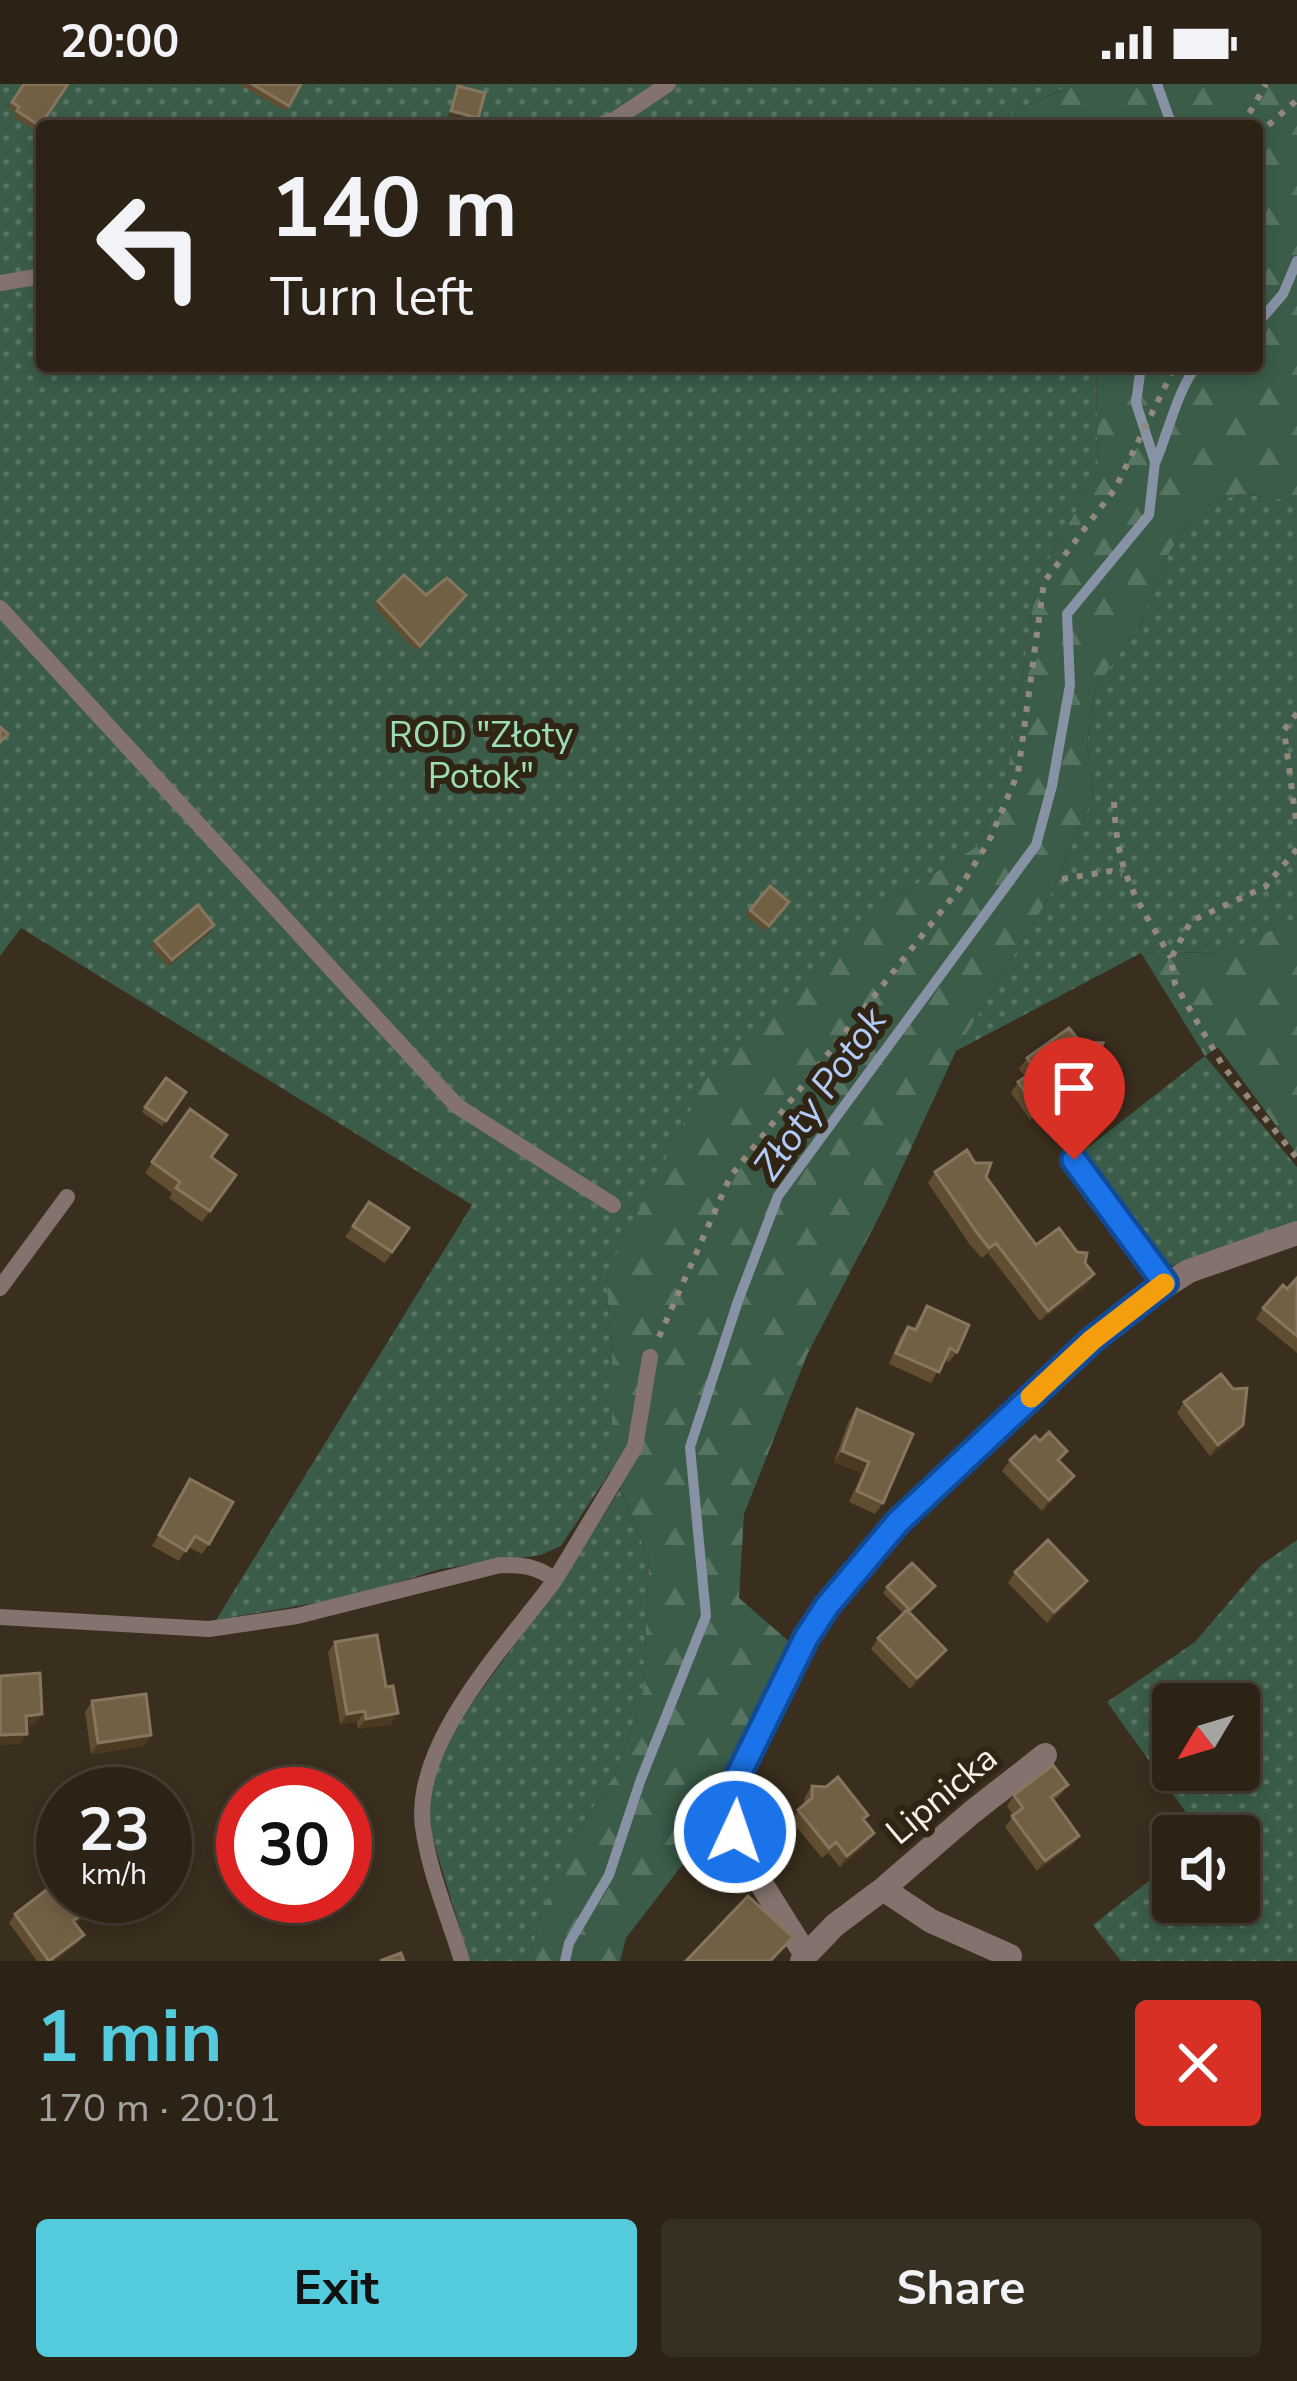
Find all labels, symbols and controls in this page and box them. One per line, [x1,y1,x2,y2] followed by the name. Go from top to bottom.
[60,12,179,73] text: 20:00
[270,151,518,266] text: 140 m
[72,168,228,324] icon: left
[270,260,473,334] text: Turn left
[389,711,574,801] park label: ROD "Złoty Potok"
[741,996,900,1191] water label: Złoty Potok
[1023,1037,1125,1160] pin
[1041,1055,1107,1121] icon: arrive
[1152,1683,1260,1791] north arrow
[1152,1683,1260,1923] map controls
[876,1734,1008,1856] street label: Lipnicka
[216,1767,372,1923] speed limit sign: 30
[672,1769,798,1895] position arrow
[78,1789,150,1871] text: 23
[1152,1815,1260,1923] button: sound
[81,1854,147,1895] text: km/h
[36,1988,222,2086] text: 1 min
[1135,2000,1261,2126] button: close
[36,2082,281,2135] text: 170 m · 20:01
[36,2219,637,2357] button: Exit
[661,2219,1261,2357] button: Share

